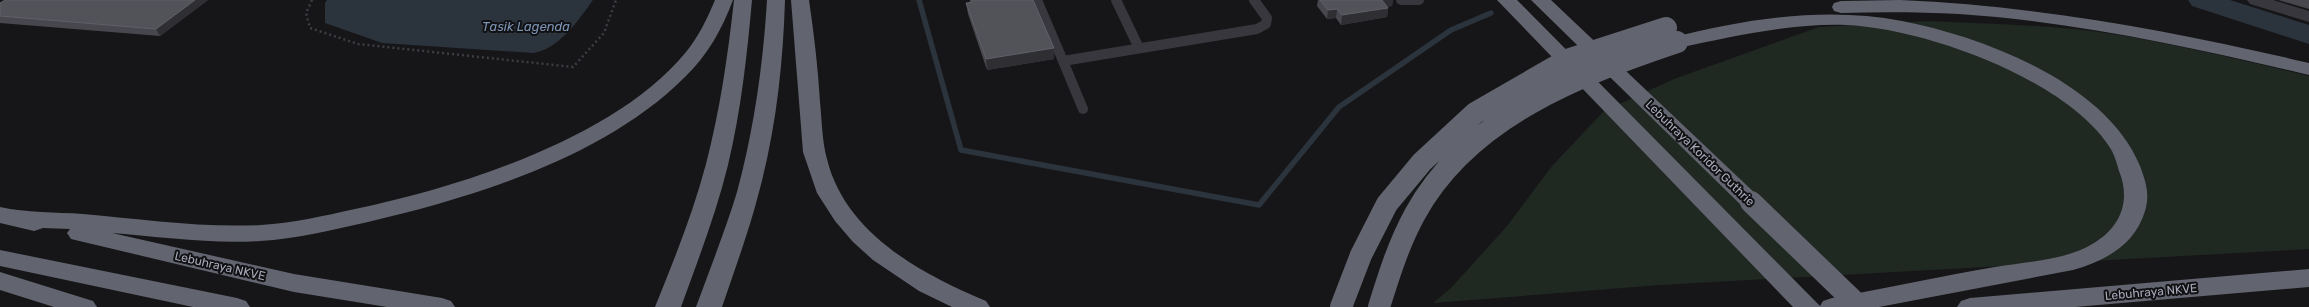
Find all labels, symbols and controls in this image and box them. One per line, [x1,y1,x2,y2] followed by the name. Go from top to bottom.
[482,19,570,35] water label: Tasik Lagenda
[1643,97,1758,209] street label: Lebuhraya Koridor Guthrie
[173,249,267,283] street label: Lebuhraya NKVE
[2104,281,2198,303] street label: Lebuhraya NKVE

